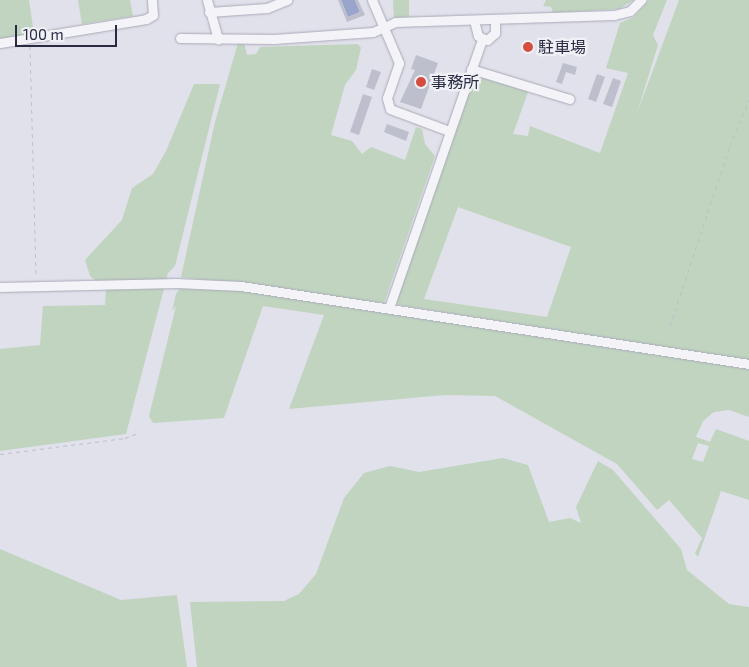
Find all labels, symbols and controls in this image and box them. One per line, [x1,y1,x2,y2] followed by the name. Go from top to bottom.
[18,15,120,47] scale bar
[23,25,64,43] text: 100 m
[538,37,586,57] place label: 駐車場
[522,41,534,53] marker: 駐車場
[431,72,479,92] place label: 事務所
[415,76,427,88] marker: 事務所

